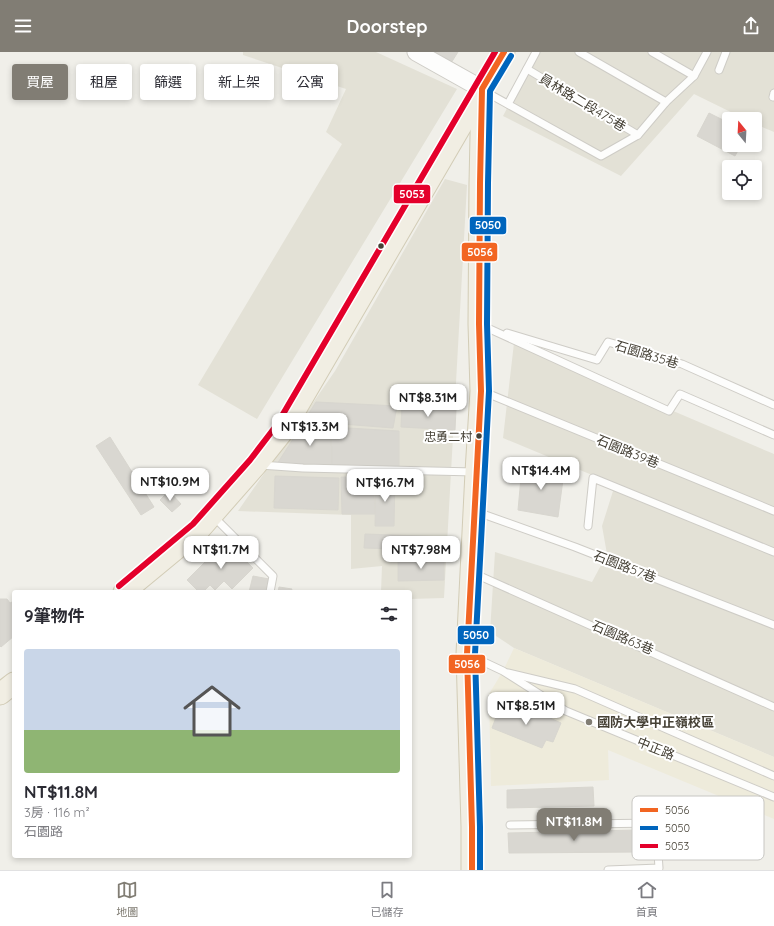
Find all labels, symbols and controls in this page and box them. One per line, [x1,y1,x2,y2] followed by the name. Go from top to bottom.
[12,15,34,37] icon: menu
[346,15,428,38] text: Doorstep
[740,15,762,37] icon: share
[12,64,68,100] chip: 買屋
[76,64,132,100] chip: 租屋
[140,64,196,100] chip: 篩選
[204,64,274,100] chip: 新上架
[282,64,338,100] chip: 公寓
[537,70,629,134] street label: 員林路二段475巷
[722,112,762,152] north arrow
[722,112,762,200] map controls
[722,160,762,200] button: locate
[393,184,431,204] line badge: 5053
[399,187,425,201] text: 5053
[469,216,507,235] line badge: 5050
[475,218,501,232] text: 5050
[376,241,386,251] unlabelled marker
[461,242,498,262] line badge: 5056
[467,245,493,259] text: 5056
[613,337,681,371] street label: 石園路35巷
[387,384,469,418] pin: NT$8.31M
[399,389,457,405] text: NT$8.31M
[269,413,351,447] pin: NT$13.3M
[281,418,339,434] text: NT$13.3M
[424,429,473,444] place label: 忠勇二村
[474,431,484,441] marker: 忠勇二村
[594,431,662,471] street label: 石園路39巷
[500,457,582,491] pin: NT$14.4M
[511,462,571,478] text: NT$14.4M
[129,468,211,502] pin: NT$10.9M
[344,469,426,503] pin: NT$16.7M
[140,473,200,489] text: NT$10.9M
[356,474,414,490] text: NT$16.7M
[180,536,262,570] pin: NT$11.7M
[380,536,462,570] pin: NT$7.98M
[193,541,249,557] text: NT$11.7M
[391,541,451,557] text: NT$7.98M
[591,547,659,585] street label: 石園路57巷
[378,603,400,625] icon: filters
[24,605,85,626] text: 9筆物件
[590,617,656,657] street label: 石園路63巷
[457,625,495,645] line badge: 5050
[463,628,489,642] text: 5050
[448,654,486,674] line badge: 5056
[454,657,480,671] text: 5056
[176,675,248,747] icon: home
[485,692,567,726] pin: NT$8.51M
[496,697,556,713] text: NT$8.51M
[597,714,714,730] place label: 國防大學中正嶺校區
[584,717,594,727] marker: 國防大學中正嶺校區
[635,733,677,763] street label: 中正路
[24,781,98,802] text: NT$11.8M
[632,796,764,860] legend
[665,803,690,817] text: 5056
[24,804,90,820] text: 3房 · 116 m²
[533,808,615,842] pin: NT$11.8M
[546,813,602,829] text: NT$11.8M
[665,821,690,835] text: 5050
[24,823,63,839] text: 石園路
[665,839,690,853] text: 5053
[116,879,138,919] tab: 地圖
[370,879,403,919] tab: 已儲存
[636,879,658,919] tab: 首頁

